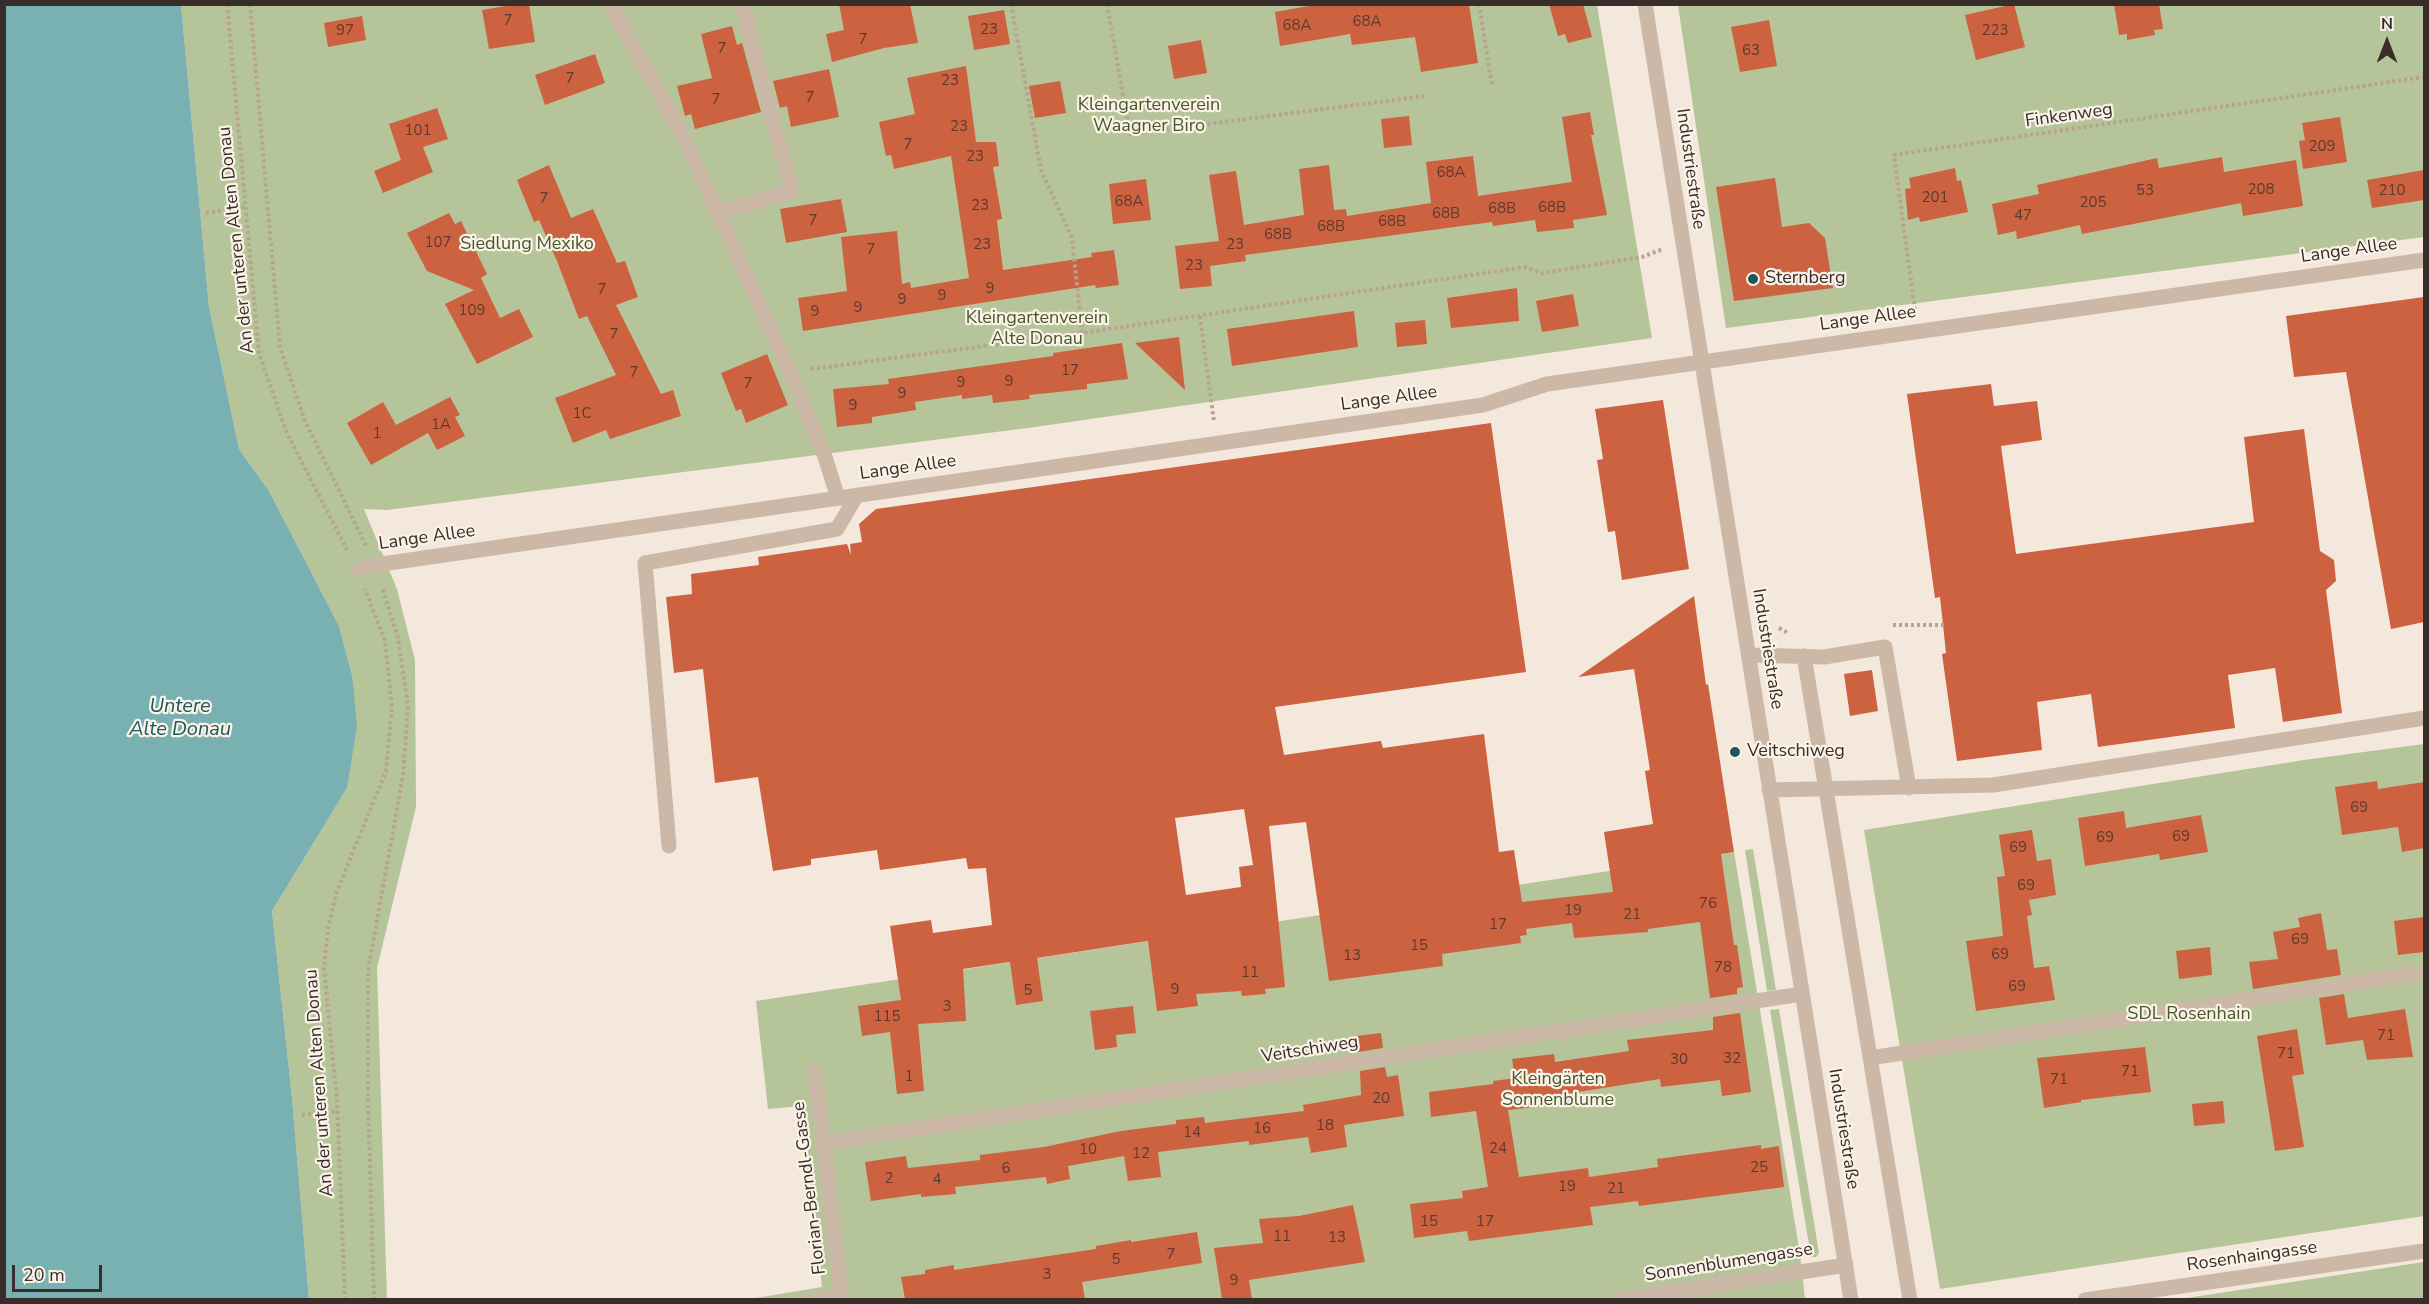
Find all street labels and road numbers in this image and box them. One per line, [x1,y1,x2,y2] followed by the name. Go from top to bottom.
[2024,99,2114,133] street label: Finkenweg
[1671,107,1709,231] street label: Industriestraße
[214,125,260,355] street label: An der unteren Alten Donau
[2299,234,2399,268] street label: Lange Allee
[1818,302,1918,336] street label: Lange Allee
[1339,382,1439,416] street label: Lange Allee
[858,451,958,485] street label: Lange Allee
[377,521,477,555] street label: Lange Allee
[1747,587,1787,711] street label: Industriestraße
[301,968,339,1198] street label: An der unteren Alten Donau
[1260,1032,1360,1068] street label: Veitschiweg
[1823,1067,1863,1191] street label: Industriestraße
[789,1100,831,1276] street label: Florian-Berndl-Gasse
[2185,1237,2319,1277] street label: Rosenhaingasse
[1644,1239,1814,1287] street label: Sonnenblumengasse

